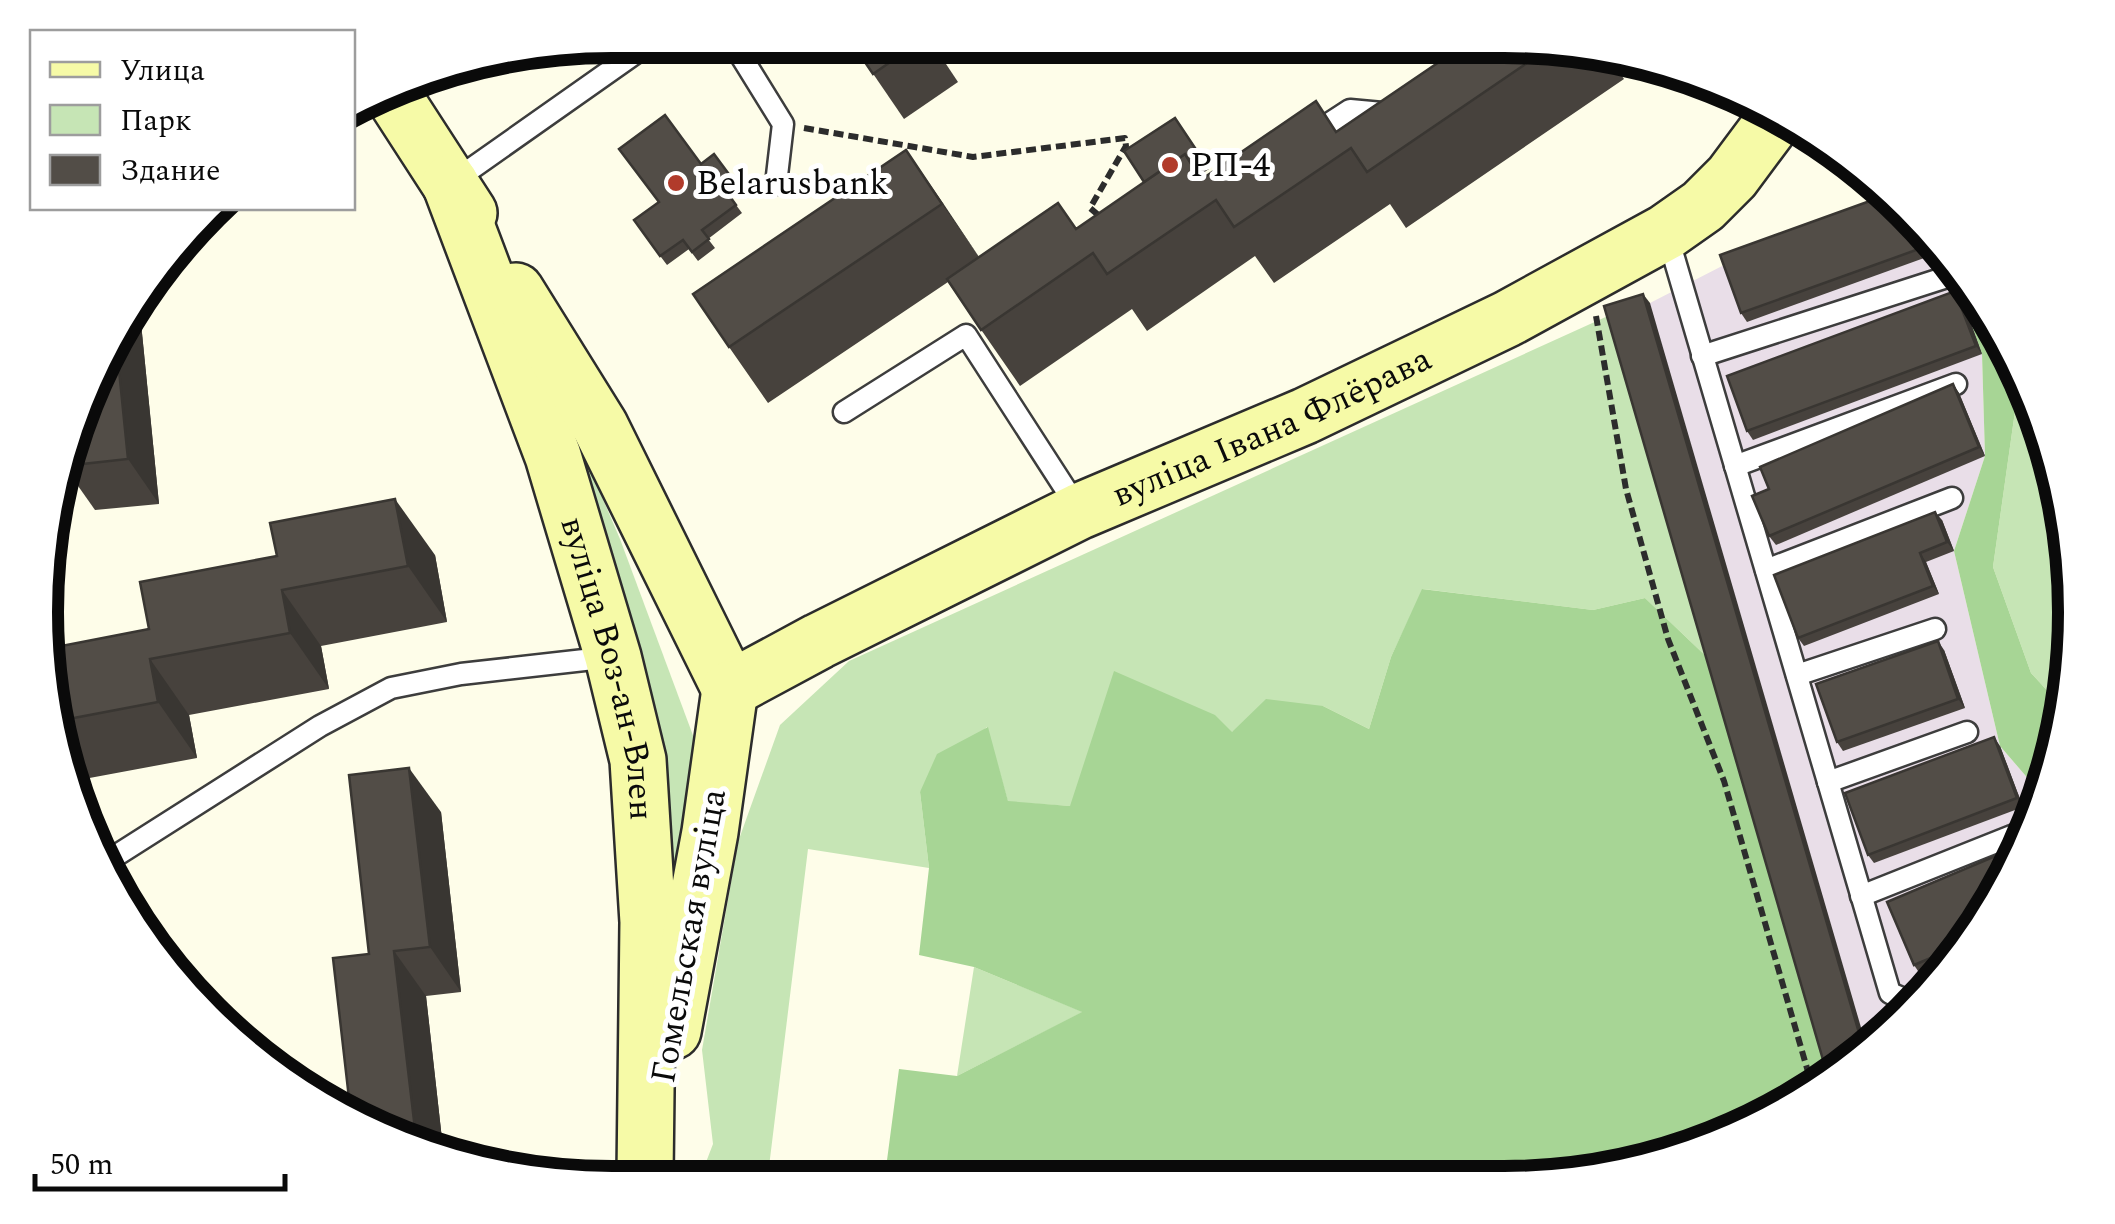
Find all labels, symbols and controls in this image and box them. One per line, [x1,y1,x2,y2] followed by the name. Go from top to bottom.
[30,30,355,210] legend
[120,48,205,94] text: Улица
[120,98,192,144] text: Парк
[1190,139,1271,192] place label: РП-4
[120,148,221,194] text: Здание
[1159,154,1181,176] marker: РП-4
[696,157,889,210] place label: Belarusbank
[665,172,687,194] marker: Belarusbank
[1104,333,1440,521] street label: вуліца Івана Флёрава
[546,510,668,822] street label: вуліца Воз-ан-Влен
[637,785,741,1087] street label: Гомельская вуліца
[35,1129,285,1191] scale bar
[50,1142,113,1188] text: 50 m

